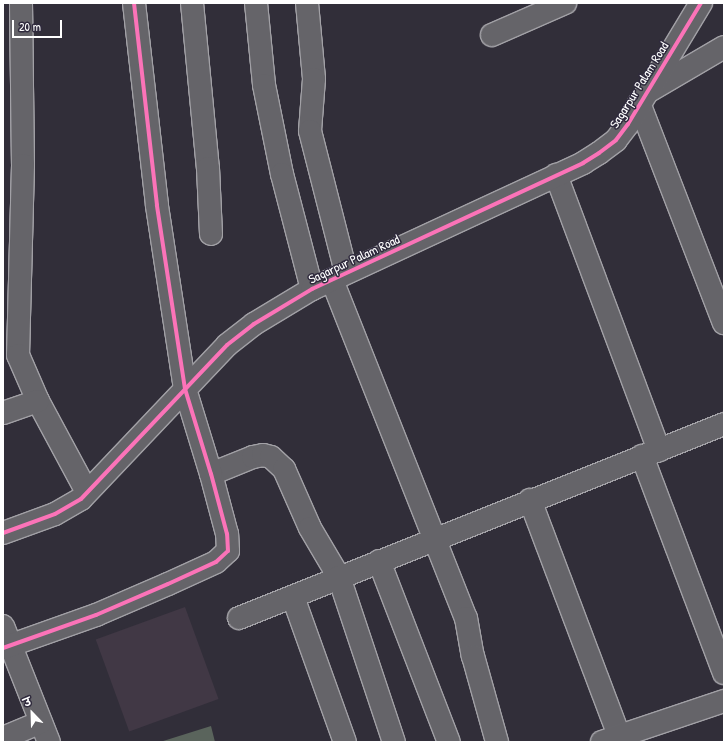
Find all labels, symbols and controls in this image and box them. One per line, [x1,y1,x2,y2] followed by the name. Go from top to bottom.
[14,12,64,38] scale bar
[19,18,41,35] text: 20 m
[606,39,672,131] street label: Sagarpur Palam Road
[306,231,402,287] street label: Sagarpur Palam Road
[12,693,52,733] north arrow
[21,694,33,710] text: उ

